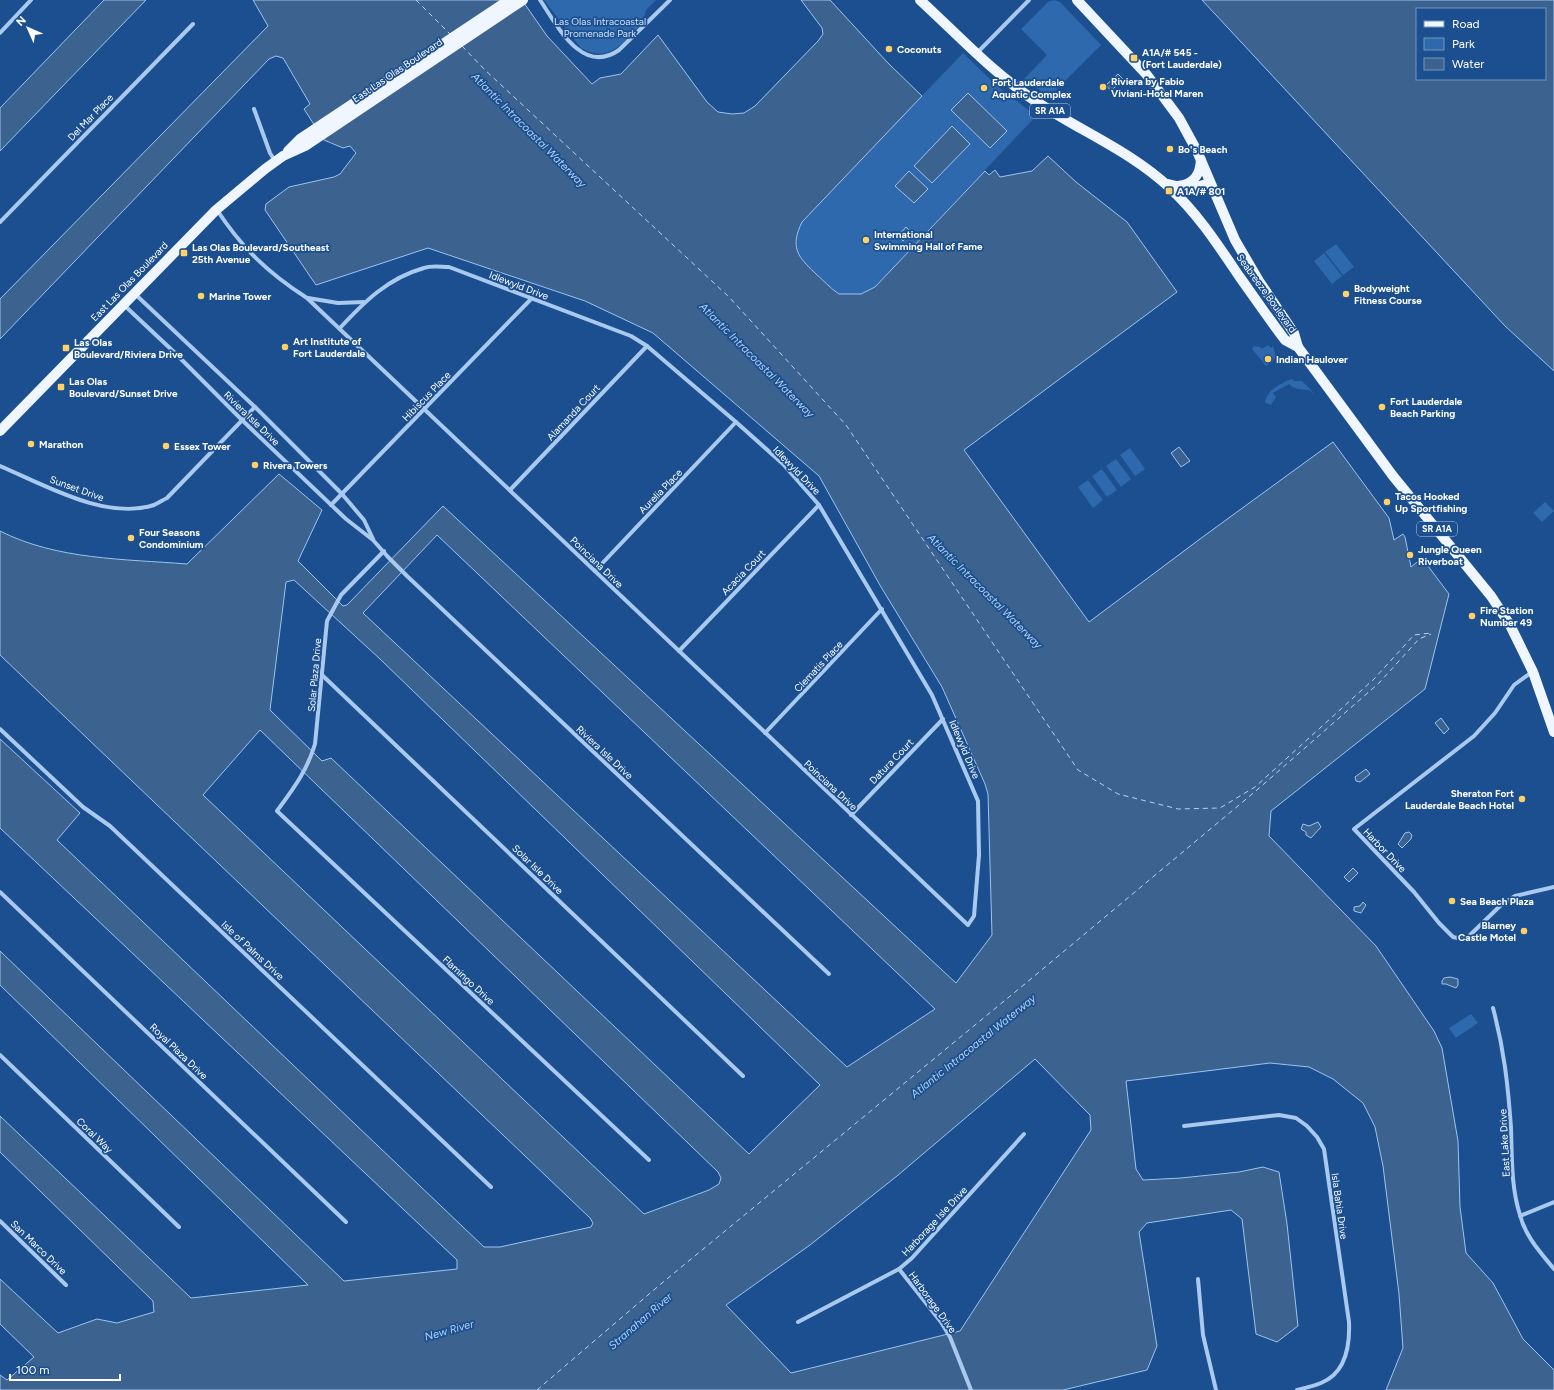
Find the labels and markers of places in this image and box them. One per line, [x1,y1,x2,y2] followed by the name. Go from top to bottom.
[897,43,942,56] place label: Coconuts
[884,44,894,54] marker: Coconuts
[1142,46,1222,71] place label: A1A/# 545 - (Fort Lauderdale)
[1129,53,1139,63] marker: A1A/# 545 - (Fort Lauderdale)
[1111,75,1204,100] place label: Riviera by Fabio Viviani-Hotel Maren
[992,76,1072,101] place label: Fort Lauderdale Aquatic Complex
[1098,82,1108,92] marker: Riviera by Fabio Viviani-Hotel Maren
[979,83,989,93] marker: Fort Lauderdale Aquatic Complex
[1178,143,1228,156] place label: Bo's Beach
[1165,144,1175,154] marker: Bo's Beach
[1177,185,1225,198] place label: A1A/# 801
[1164,186,1174,196] marker: A1A/# 801
[874,228,983,253] place label: International Swimming Hall of Fame
[861,235,871,245] marker: International Swimming Hall of Fame
[192,241,329,266] place label: Las Olas Boulevard/Southeast 25th Avenue
[179,248,189,258] marker: Las Olas Boulevard/Southeast 25th Avenue
[1354,282,1422,307] place label: Bodyweight Fitness Course
[1341,289,1351,299] marker: Bodyweight Fitness Course
[209,290,271,303] place label: Marine Tower
[196,291,206,301] marker: Marine Tower
[293,335,366,360] place label: Art Institute of Fort Lauderdale
[74,336,183,361] place label: Las Olas Boulevard/Riviera Drive
[280,342,290,352] marker: Art Institute of Fort Lauderdale
[61,343,71,353] marker: Las Olas Boulevard/Riviera Drive
[1276,353,1348,366] place label: Indian Haulover
[1263,354,1273,364] marker: Indian Haulover
[69,375,178,400] place label: Las Olas Boulevard/Sunset Drive
[56,382,66,392] marker: Las Olas Boulevard/Sunset Drive
[1390,395,1463,420] place label: Fort Lauderdale Beach Parking
[1377,402,1387,412] marker: Fort Lauderdale Beach Parking
[39,438,84,451] place label: Marathon
[26,439,36,449] marker: Marathon
[174,440,231,453] place label: Essex Tower
[161,441,171,451] marker: Essex Tower
[263,459,328,472] place label: Rivera Towers
[250,460,260,470] marker: Rivera Towers
[1395,490,1467,515] place label: Tacos Hooked Up Sportfishing
[1382,497,1392,507] marker: Tacos Hooked Up Sportfishing
[139,526,204,551] place label: Four Seasons Condominium
[126,533,136,543] marker: Four Seasons Condominium
[1418,543,1482,568] place label: Jungle Queen Riverboat
[1405,550,1415,560] marker: Jungle Queen Riverboat
[1480,604,1534,629] place label: Fire Station Number 49
[1467,611,1477,621] marker: Fire Station Number 49
[1405,787,1514,812] place label: Sheraton Fort Lauderdale Beach Hotel
[1517,794,1527,804] marker: Sheraton Fort Lauderdale Beach Hotel
[1460,895,1534,908] place label: Sea Beach Plaza
[1447,896,1457,906] marker: Sea Beach Plaza
[1458,919,1516,944] place label: Blarney Castle Motel
[1519,926,1529,936] marker: Blarney Castle Motel

